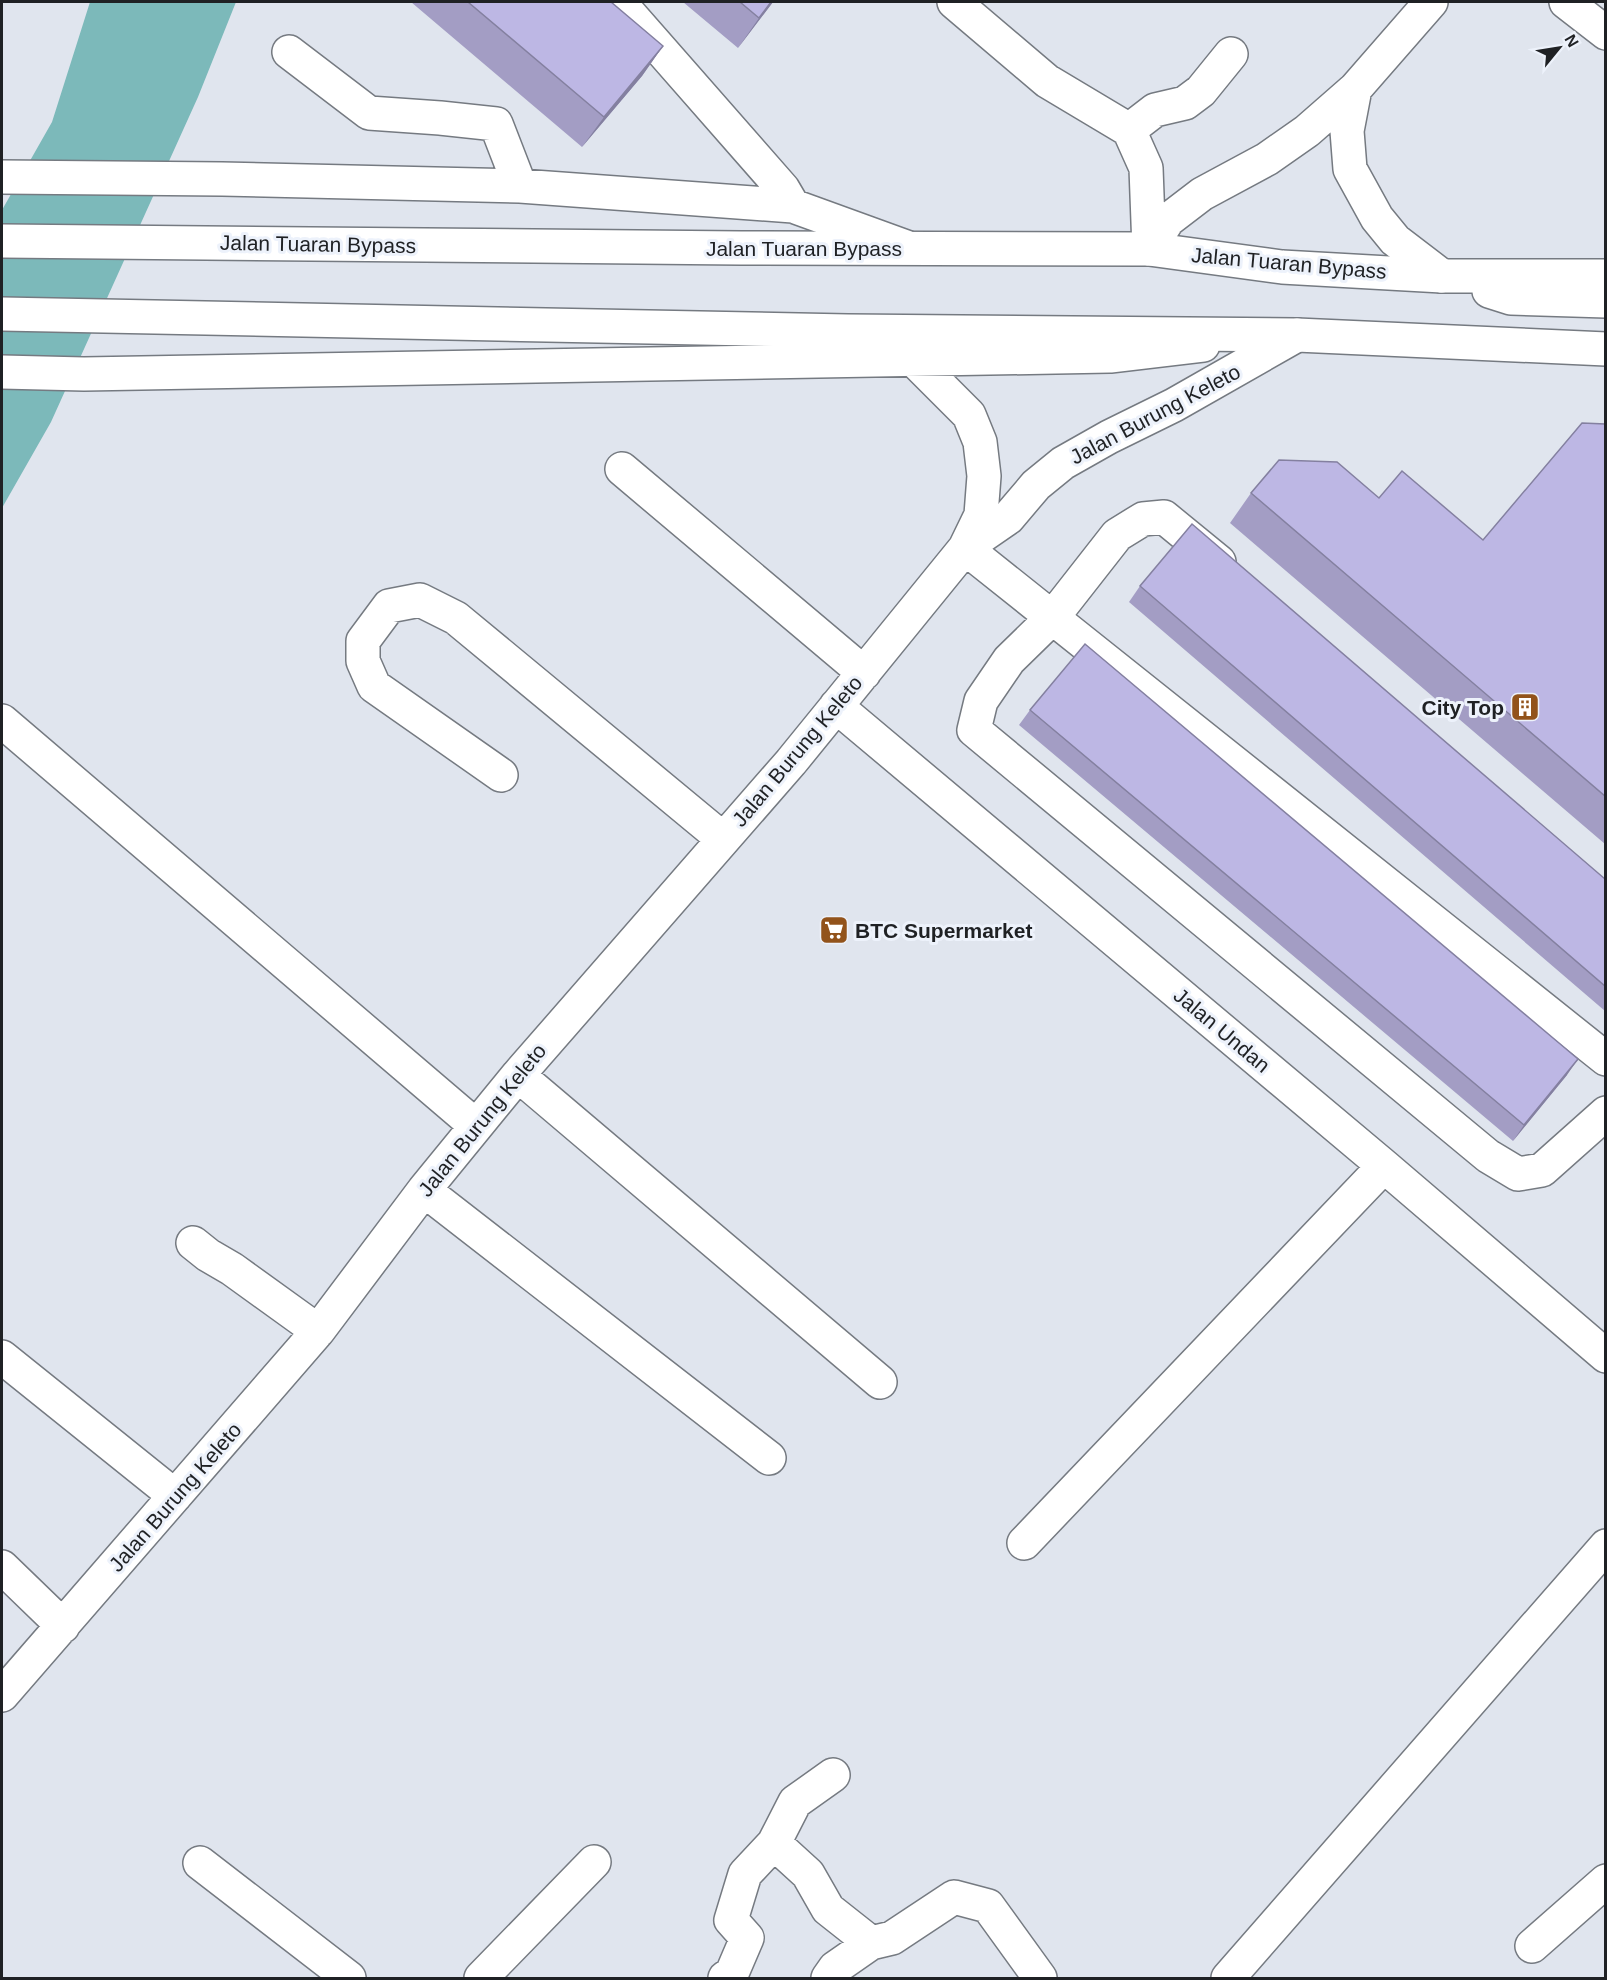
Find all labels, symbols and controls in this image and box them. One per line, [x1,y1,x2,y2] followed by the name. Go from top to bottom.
[1529,18,1589,78] north arrow
[1561,31,1582,50] text: N
[220,231,416,257] street label: Jalan Tuaran Bypass
[706,237,902,260] street label: Jalan Tuaran Bypass
[1190,243,1388,283] street label: Jalan Tuaran Bypass
[1066,359,1244,469] street label: Jalan Burung Keleto
[727,671,867,831] street label: Jalan Burung Keleto
[1509,691,1541,723] building icon: City Top
[1422,696,1504,719] place label: City Top
[818,914,850,946] supermarket icon: BTC Supermarket
[855,919,1032,942] place label: BTC Supermarket
[1169,983,1275,1077] street label: Jalan Undan
[414,1039,550,1201] street label: Jalan Burung Keleto
[104,1418,246,1576] street label: Jalan Burung Keleto

